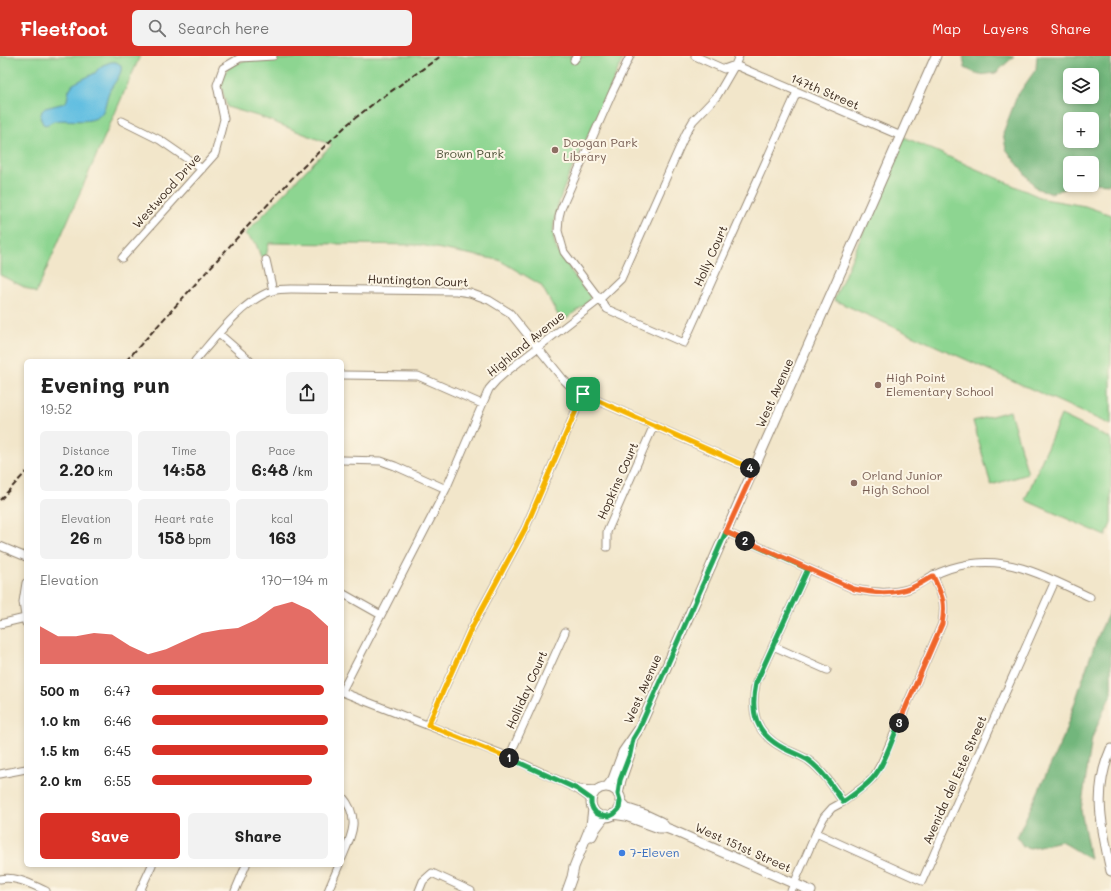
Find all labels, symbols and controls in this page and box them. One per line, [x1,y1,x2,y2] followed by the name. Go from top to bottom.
[132,10,412,46] search box
[20,16,108,41] text: Fleetfoot
[146,17,168,39] icon: search
[178,18,269,38] text: Search here
[932,19,961,38] text: Map
[983,19,1029,38] text: Layers
[1051,19,1091,38] text: Share
[1063,68,1099,192] map controls
[1063,68,1099,104] button: layers
[789,69,862,113] street label: 147th Street
[1063,112,1099,148] button: +
[563,134,638,164] place label: Doogan Park Library
[436,145,504,161] park label: Brown Park
[550,145,560,155] marker: Doogan Park Library
[128,149,204,231] street label: Westwood Drive
[1063,156,1099,192] button: −
[689,222,731,289] street label: Holly Court
[367,270,469,290] street label: Huntington Court
[483,307,568,380] street label: Highland Avenue
[752,355,797,430] street label: West Avenue
[886,369,994,399] place label: High Point Elementary School
[40,370,170,399] text: Evening run
[286,372,328,414] button: share
[566,377,600,411] pin
[873,380,883,390] marker: High Point Elementary School
[572,383,594,405] icon: arrive
[40,400,72,417] text: 19:52
[593,439,641,522] street label: Hopkins Court
[62,443,110,458] text: Distance
[171,443,197,458] text: Time
[269,443,295,458] text: Pace
[59,458,95,480] text: 2.20
[162,458,206,480] text: 14:58
[252,458,289,480] text: 6:48
[740,458,760,478] pin: 4
[747,460,753,475] text: 4
[95,464,113,479] text: km
[289,464,312,479] text: /km
[862,467,943,497] place label: Orland Junior High School
[849,478,859,488] marker: Orland Junior High School
[61,511,111,526] text: Elevation
[154,511,214,526] text: Heart rate
[271,511,293,526] text: kcal
[70,526,90,548] text: 26
[157,526,185,548] text: 158
[268,526,296,548] text: 163
[735,531,755,551] pin: 2
[90,532,102,547] text: m
[185,532,211,547] text: bpm
[742,533,748,548] text: 2
[40,571,98,588] text: Elevation
[261,571,328,588] text: 170–194 m
[502,648,551,731] street label: Holliday Court
[620,651,665,726] street label: West Avenue
[40,682,79,699] text: 500 m
[104,682,131,699] text: 6:47
[40,712,80,729] text: 1.0 km
[104,712,131,729] text: 6:46
[889,713,909,733] pin: 3
[918,713,990,847] street label: Avenida del Este Street
[896,715,902,730] text: 3
[40,742,79,759] text: 1.5 km
[104,742,131,759] text: 6:45
[499,748,519,768] pin: 1
[507,750,511,765] text: 1
[40,772,82,789] text: 2.0 km
[104,772,131,789] text: 6:55
[40,813,180,859] button: Save
[188,813,328,859] button: Share
[693,819,794,876] street label: West 151st Street
[630,844,679,860] place label: 7-Eleven
[617,848,627,858] marker: 7-Eleven

